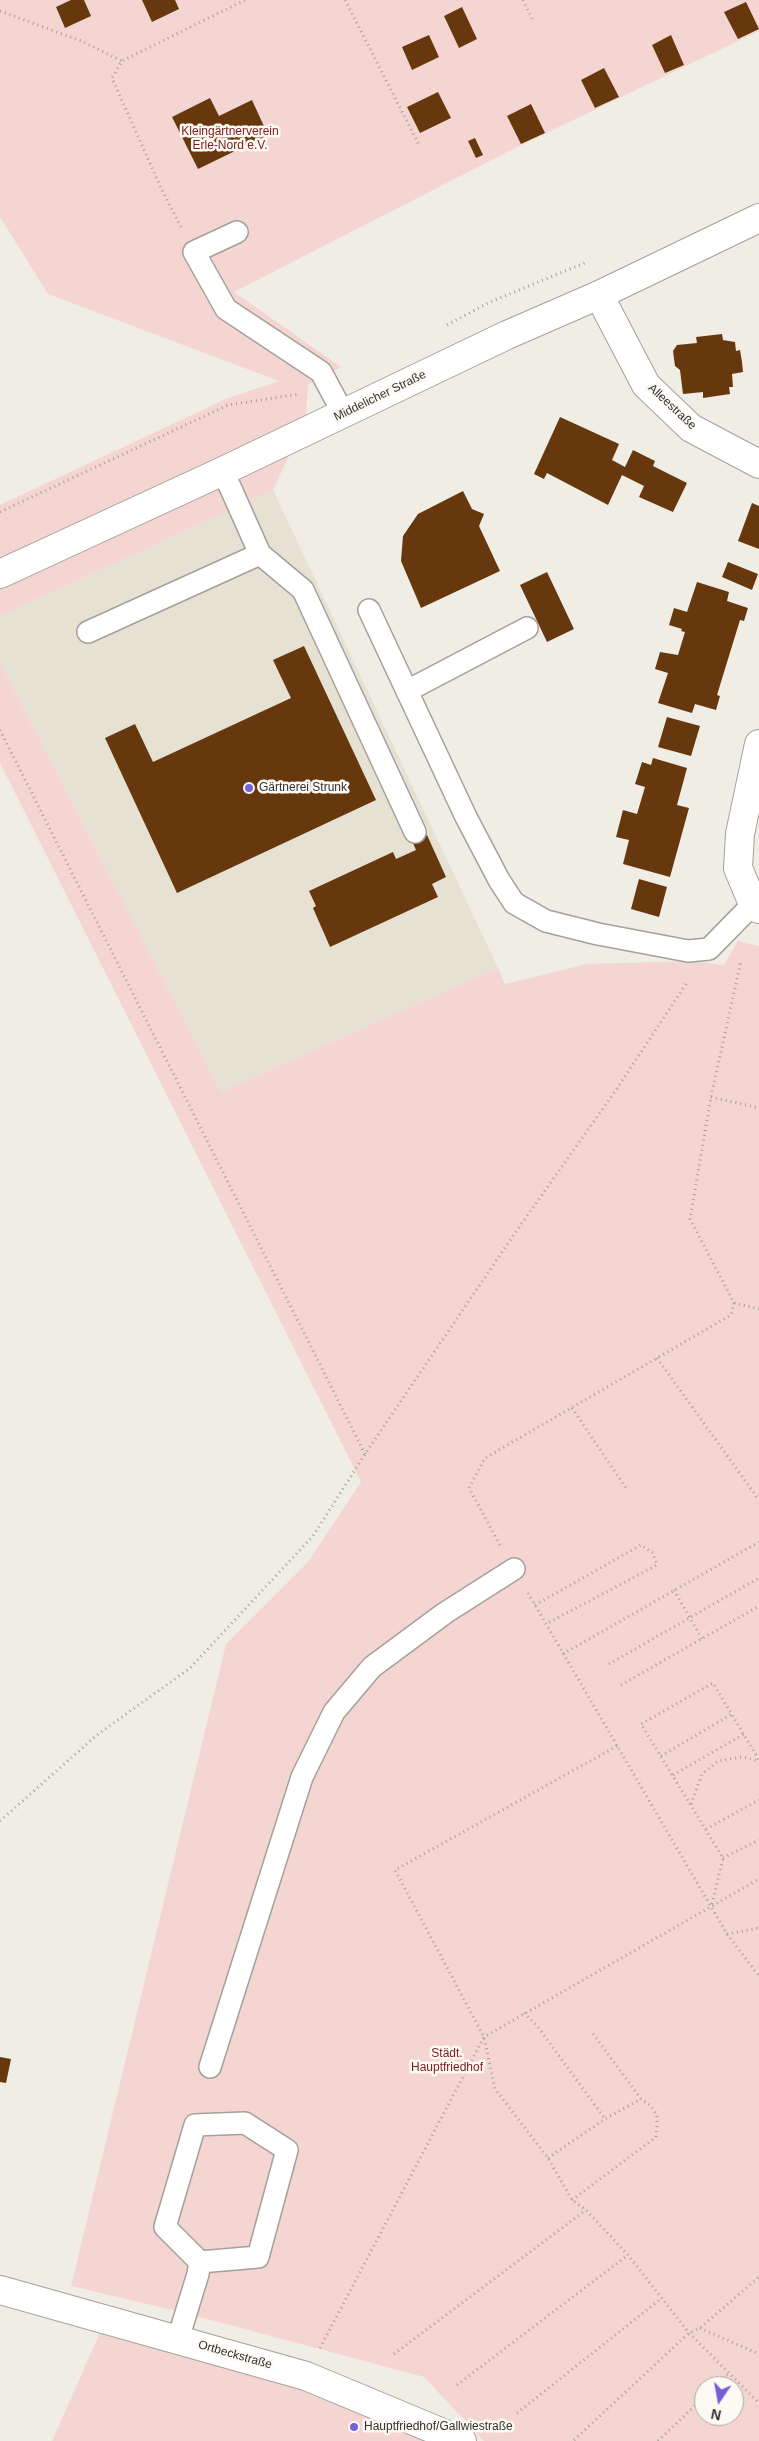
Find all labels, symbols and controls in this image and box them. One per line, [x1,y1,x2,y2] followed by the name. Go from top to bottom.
[181,125,279,153] park label: Kleingärtnerverein Erle-Nord e.V.
[332,367,428,425] street label: Middelicher Straße
[645,381,699,433] street label: Alleestraße
[259,781,347,795] place label: Gärtnerei Strunk
[243,782,255,794] marker: Gärtnerei Strunk
[411,2047,483,2075] park label: Städt. Hauptfriedhof
[196,2338,274,2372] street label: Ortbeckstraße
[694,2376,744,2426] north arrow
[709,2406,723,2424] text: N
[364,2420,513,2434] place label: Hauptfriedhof/Gallwiestraße
[348,2421,360,2433] marker: Hauptfriedhof/Gallwiestraße

